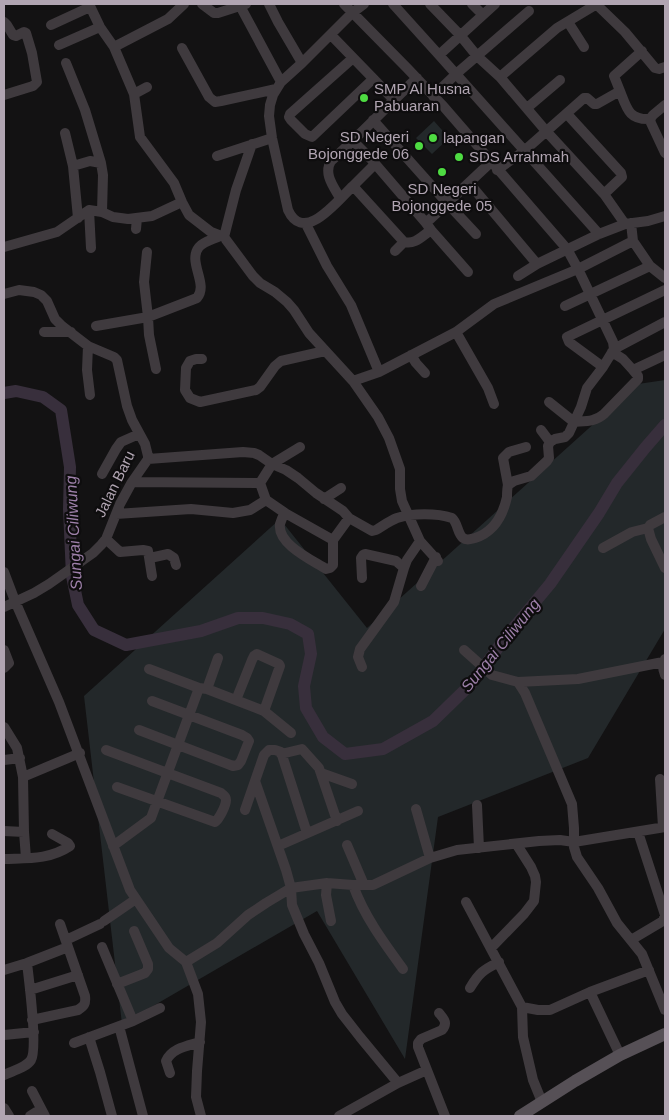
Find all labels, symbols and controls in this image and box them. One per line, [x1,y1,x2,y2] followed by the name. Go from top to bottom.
[374,80,471,114] place label: SMP Al Husna Pabuaran
[358,92,370,104] marker: SMP Al Husna Pabuaran
[308,128,409,162] place label: SD Negeri Bojonggede 06
[443,129,505,146] place label: lapangan
[427,132,439,144] marker: lapangan
[413,140,425,152] marker: SD Negeri Bojonggede 06
[469,148,569,165] place label: SDS Arrahmah
[453,151,465,163] marker: SDS Arrahmah
[436,166,448,178] marker: SD Negeri Bojonggede 05
[392,180,492,214] place label: SD Negeri Bojonggede 05
[91,448,138,520] street label: Jalan Baru
[62,475,85,591] water label: Sungai Ciliwung
[458,595,543,695] water label: Sungai Ciliwung

